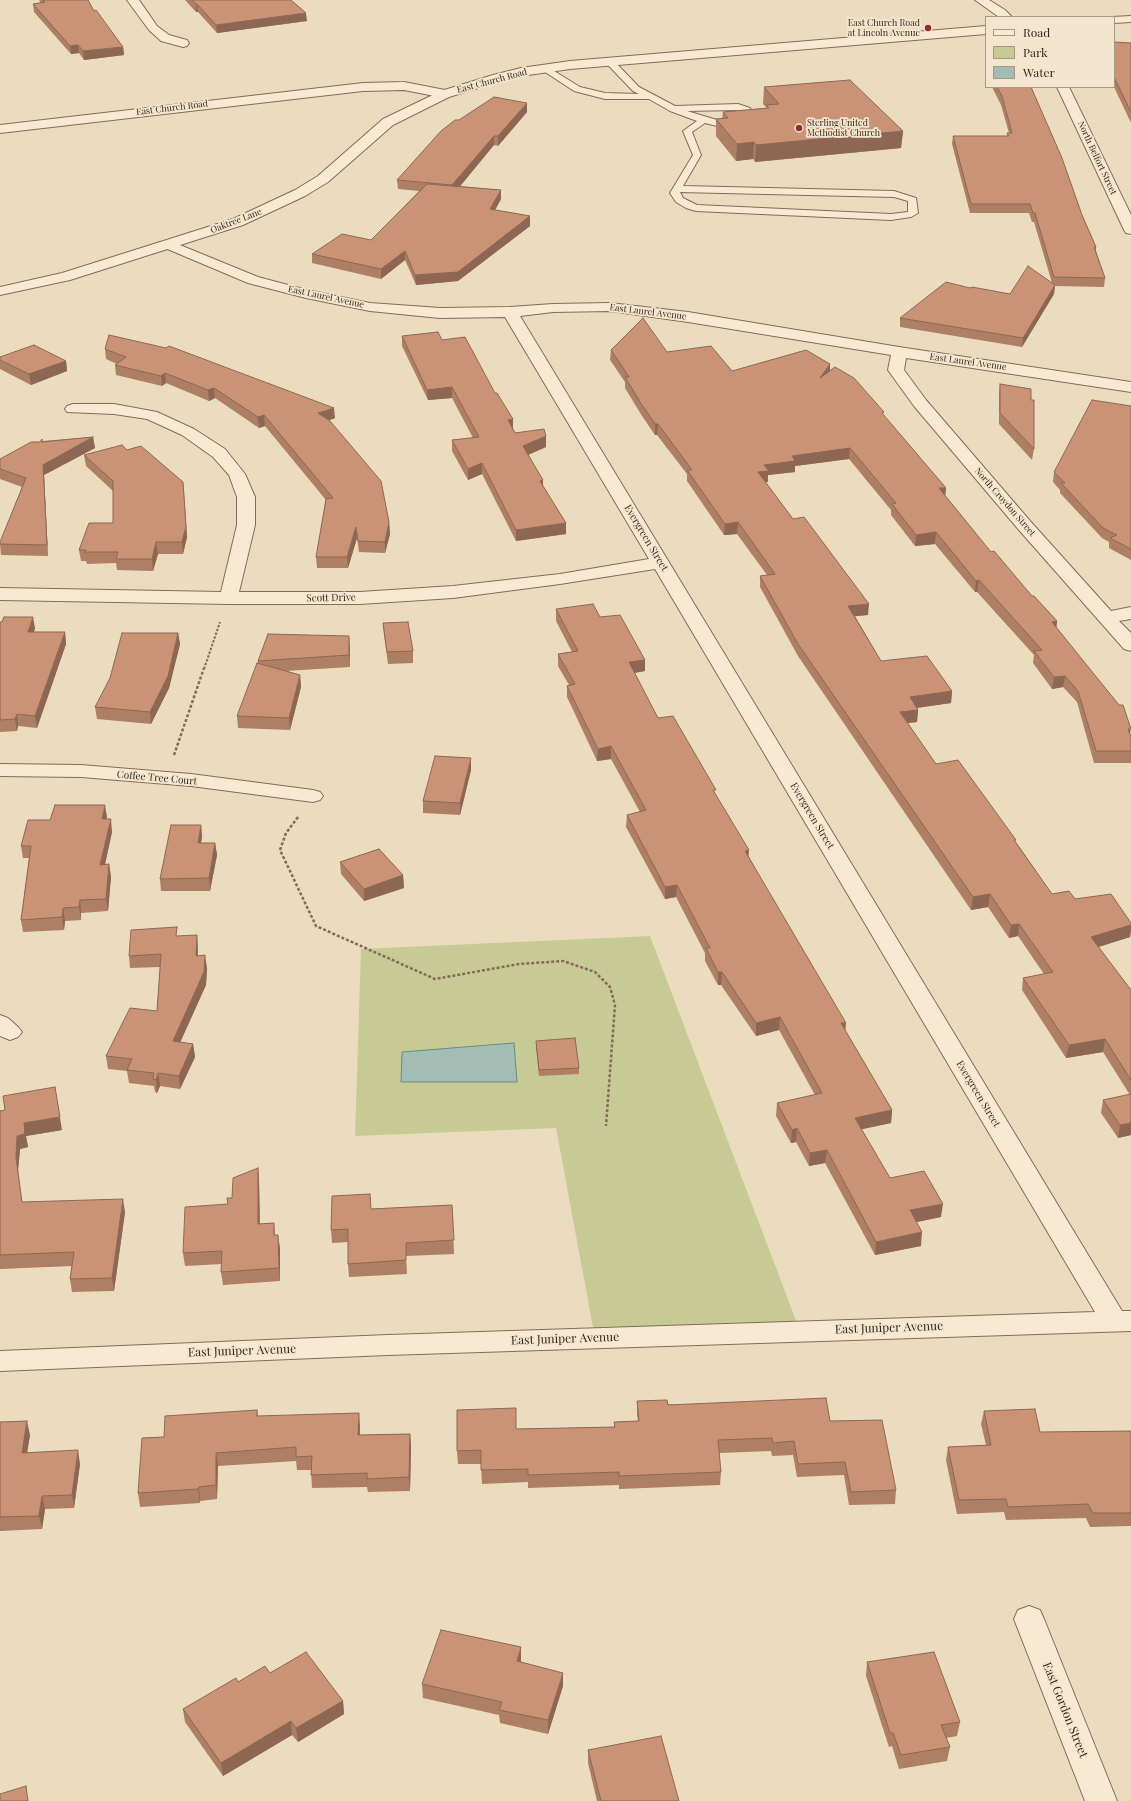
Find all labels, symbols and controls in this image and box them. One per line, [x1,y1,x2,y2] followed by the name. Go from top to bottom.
[985,16,1115,88] legend
[848,18,920,39] place label: East Church Road at Lincoln Avenue
[923,23,933,33] marker: East Church Road at Lincoln Avenue
[1023,24,1050,40] text: Road
[1023,44,1048,60] text: Park
[1023,64,1055,80] text: Water
[456,66,528,96] street label: East Church Road
[135,98,209,118] street label: East Church Road
[807,118,880,139] place label: Sterling United Methodist Church
[1075,119,1119,197] street label: North Belfort Street
[794,123,804,133] marker: Sterling United Methodist Church
[209,206,263,236] street label: Oaktree Lane
[287,284,365,310] street label: East Laurel Avenue
[609,302,687,322] street label: East Laurel Avenue
[929,351,1007,373] street label: East Laurel Avenue
[972,466,1038,538] street label: North Croydon Street
[621,503,671,573] street label: Evergreen Street
[306,592,356,604] street label: Scott Drive
[116,769,198,787] street label: Coffee Tree Court
[787,781,837,851] street label: Evergreen Street
[953,1059,1003,1129] street label: Evergreen Street
[835,1319,943,1337] street label: East Juniper Avenue
[511,1330,619,1348] street label: East Juniper Avenue
[188,1342,296,1360] street label: East Juniper Avenue
[1039,1660,1091,1760] street label: East Gordon Street

